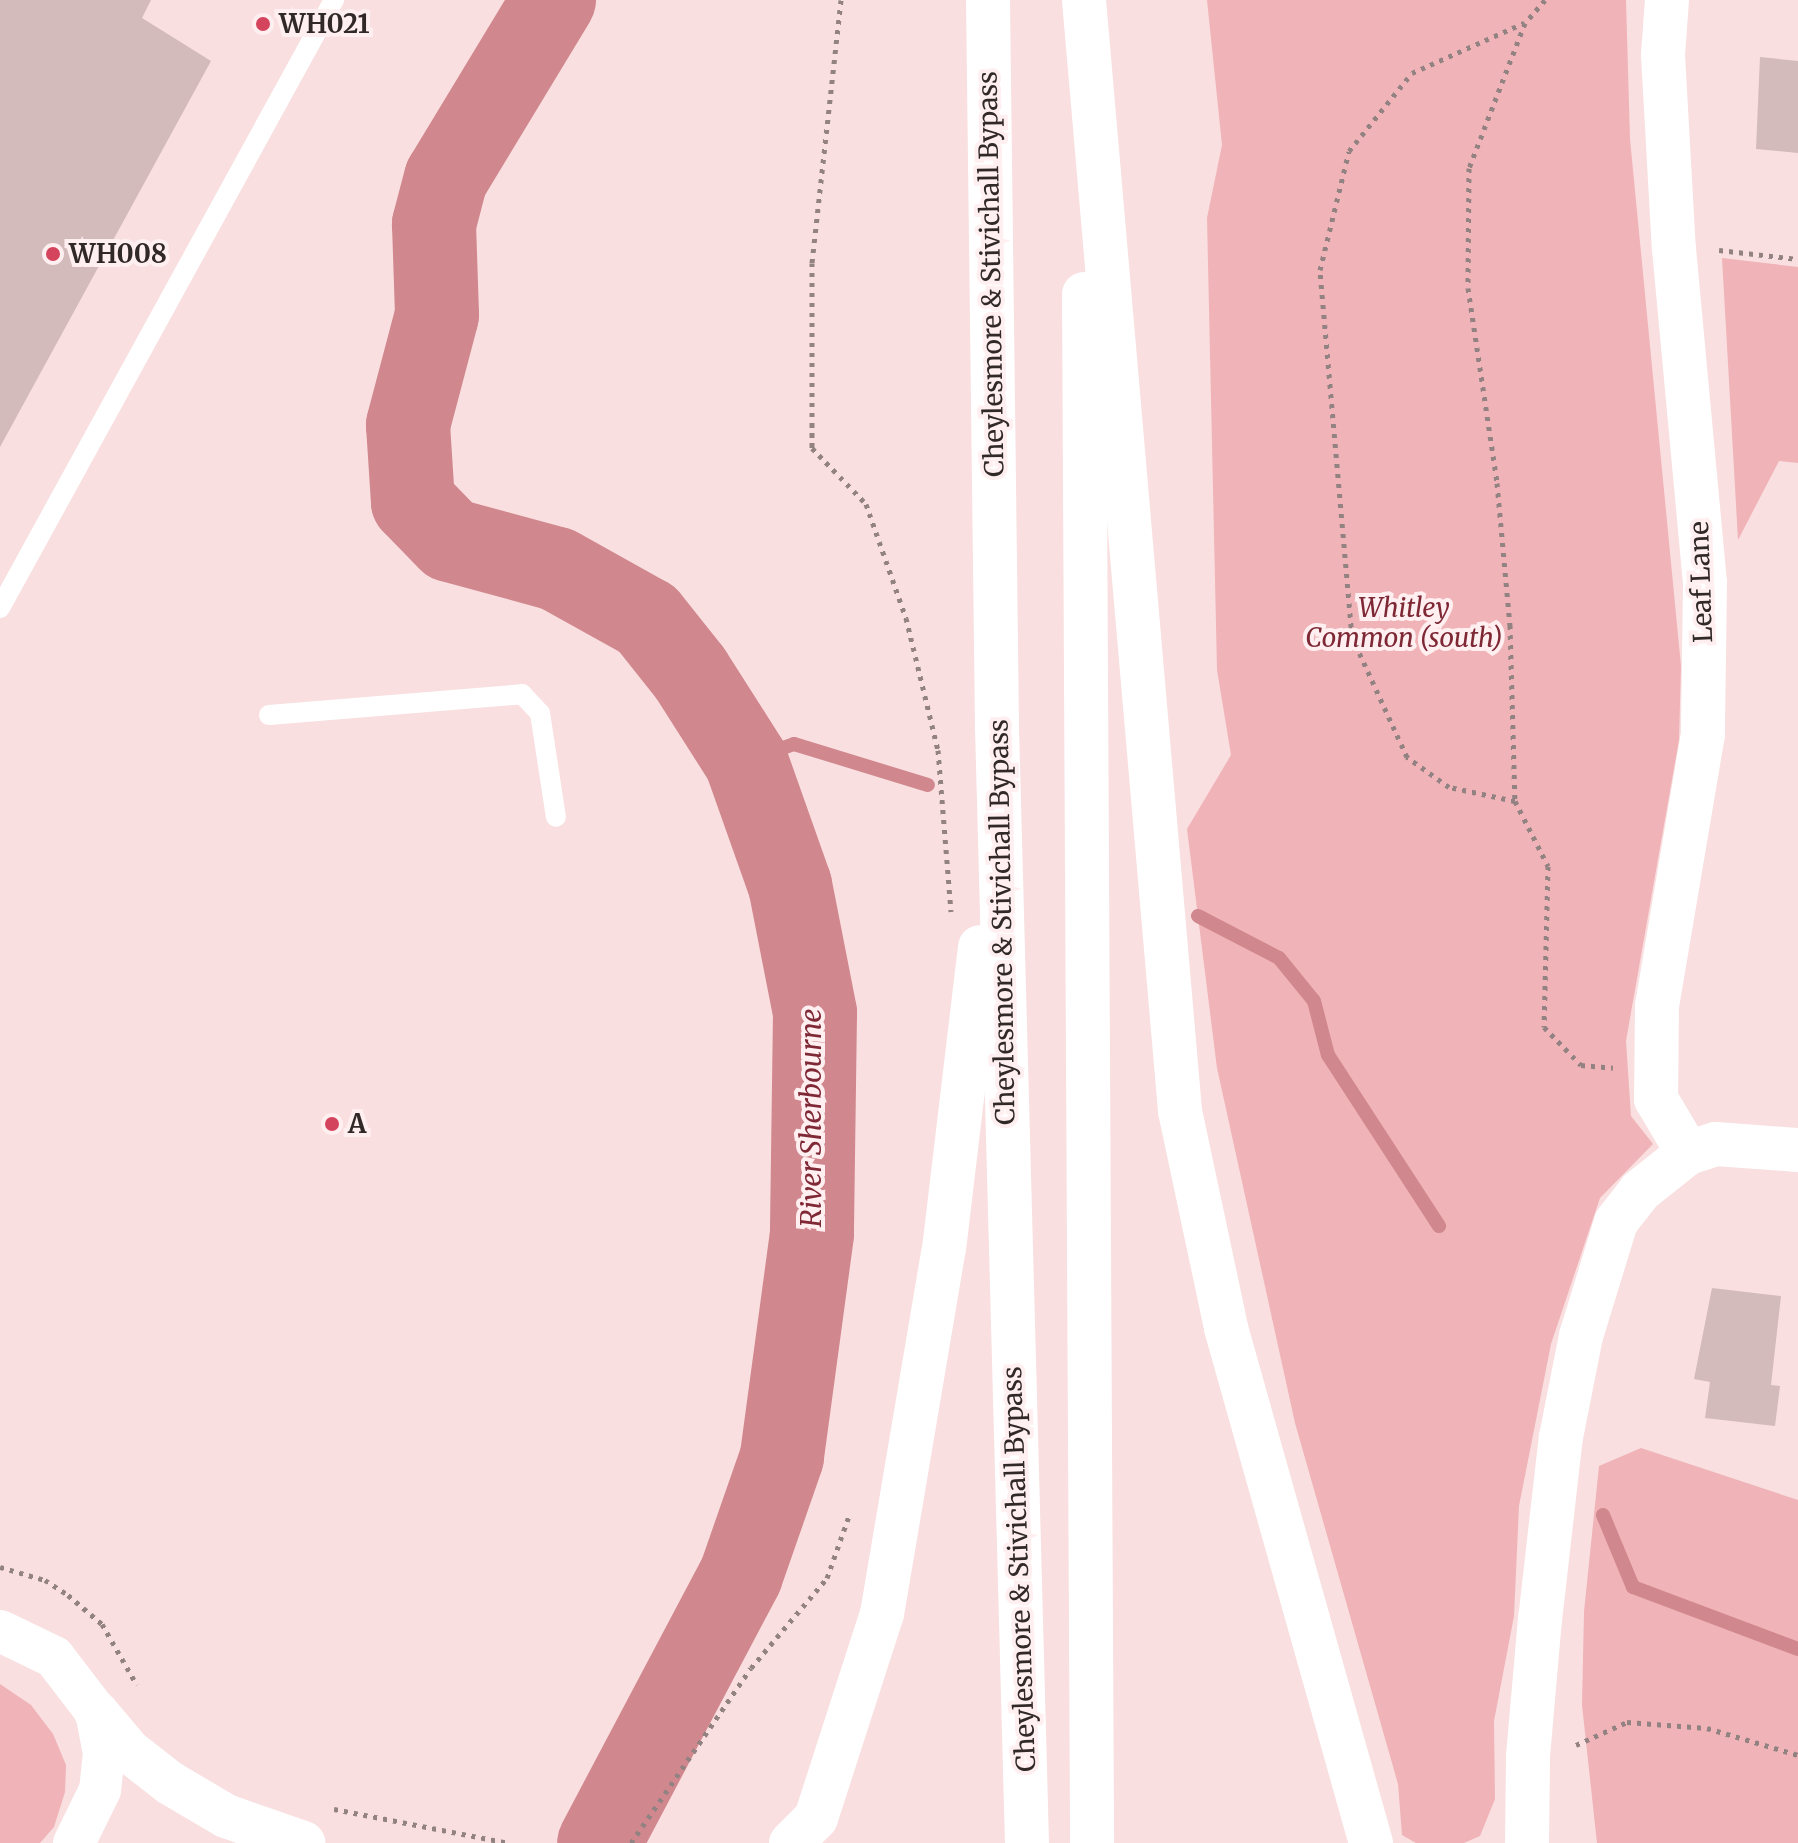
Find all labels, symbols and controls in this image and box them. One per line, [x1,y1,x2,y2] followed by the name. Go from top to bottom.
[279,8,370,40] place label: WH021
[254,15,272,33] marker: WH021
[972,71,1010,477] street label: Cheylesmore & Stivichall Bypass
[69,238,167,270] place label: WH008
[44,245,62,263] marker: WH008
[1683,521,1719,643] street label: Leaf Lane
[1305,592,1503,654] park label: Whitley Common (south)
[983,719,1021,1125] street label: Cheylesmore & Stivichall Bypass
[794,1008,828,1228] water label: River Sherbourne
[348,1108,366,1140] place label: A
[323,1115,341,1133] marker: A
[996,1366,1042,1772] street label: Cheylesmore & Stivichall Bypass

